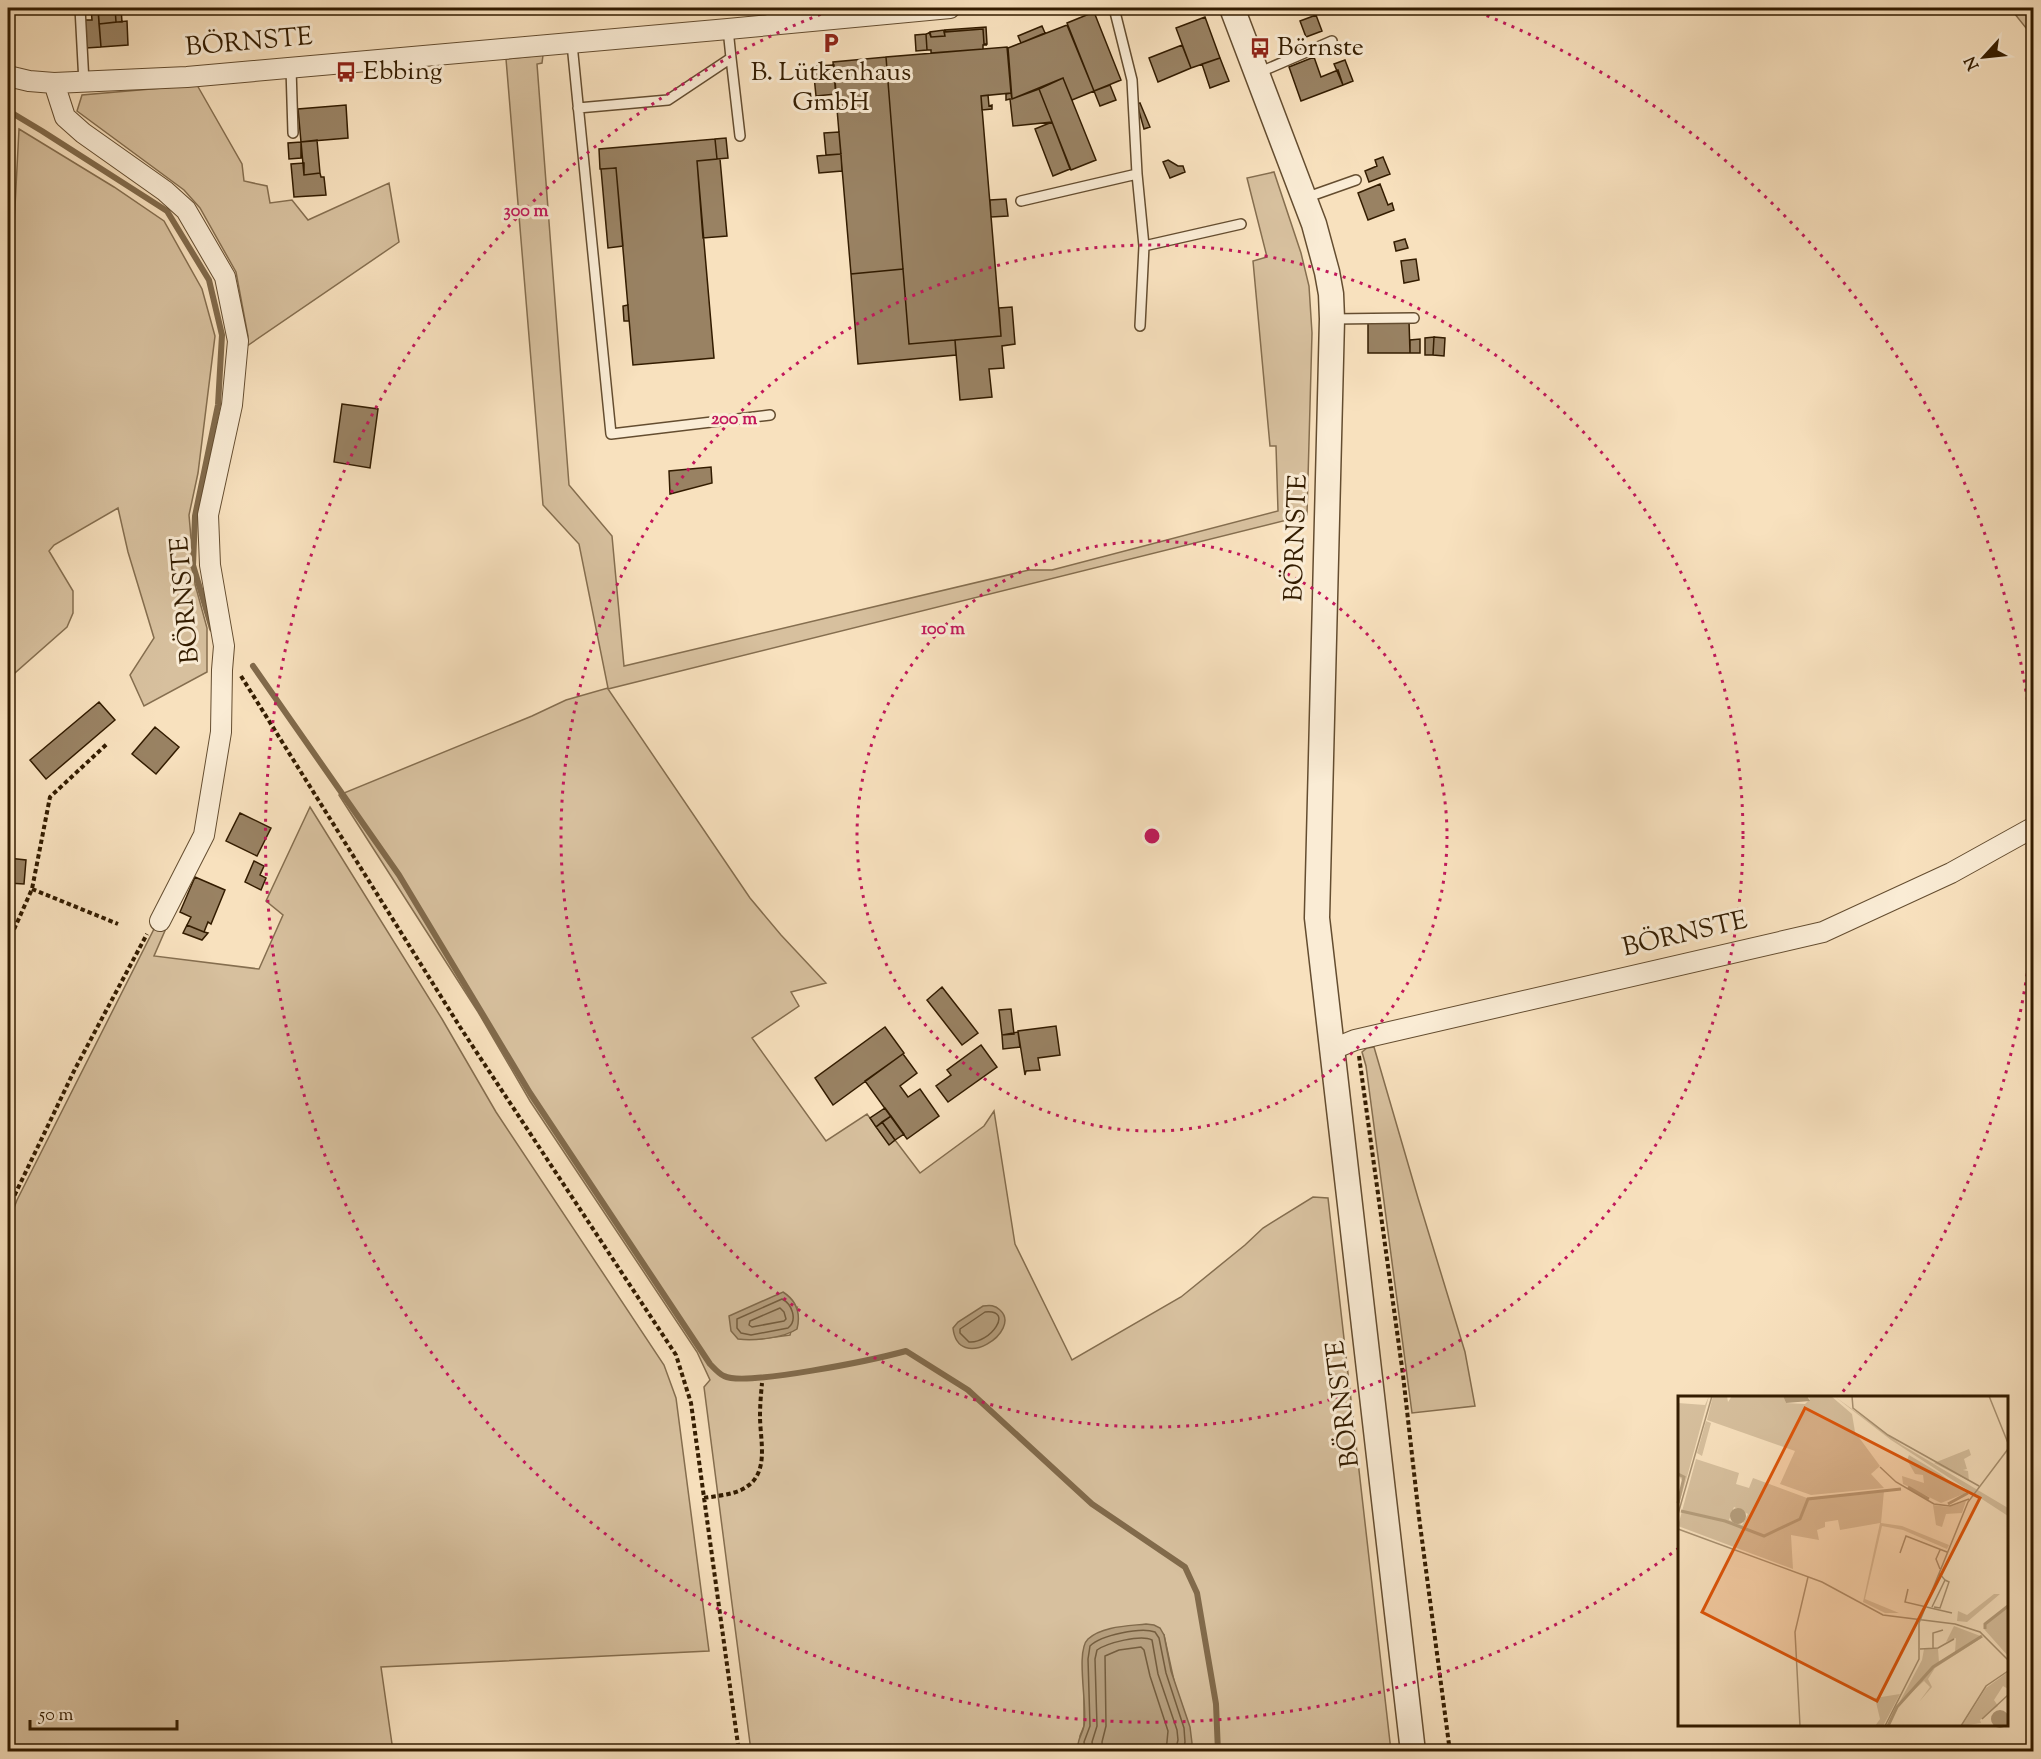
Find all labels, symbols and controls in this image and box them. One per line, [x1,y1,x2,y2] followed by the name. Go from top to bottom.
[184,19,314,67] street label: BÖRNSTE
[1954,27,2014,87] north arrow
[1277,30,1364,67] place label: Börnste
[819,31,843,55] parking icon: B. Lütkenhaus GmbH
[1248,36,1272,60] bus stop icon: Börnste
[1960,52,1986,74] text: N
[363,54,443,91] place label: Ebbing
[751,55,911,122] place label: B. Lütkenhaus GmbH
[334,60,358,84] bus stop icon: Ebbing
[504,199,549,225] text: 300 m
[711,407,757,433] text: 200 m
[1276,473,1318,602] street label: BÖRNSTE
[162,535,210,665] street label: BÖRNSTE
[921,617,965,643] text: 100 m
[1142,826,1162,846] centre of rings
[1619,903,1752,967] street label: BÖRNSTE
[1318,1338,1370,1470] street label: BÖRNSTE
[1678,1396,2008,1726] inset map
[30,1693,177,1731] scale bar
[38,1703,74,1729] text: 50 m

